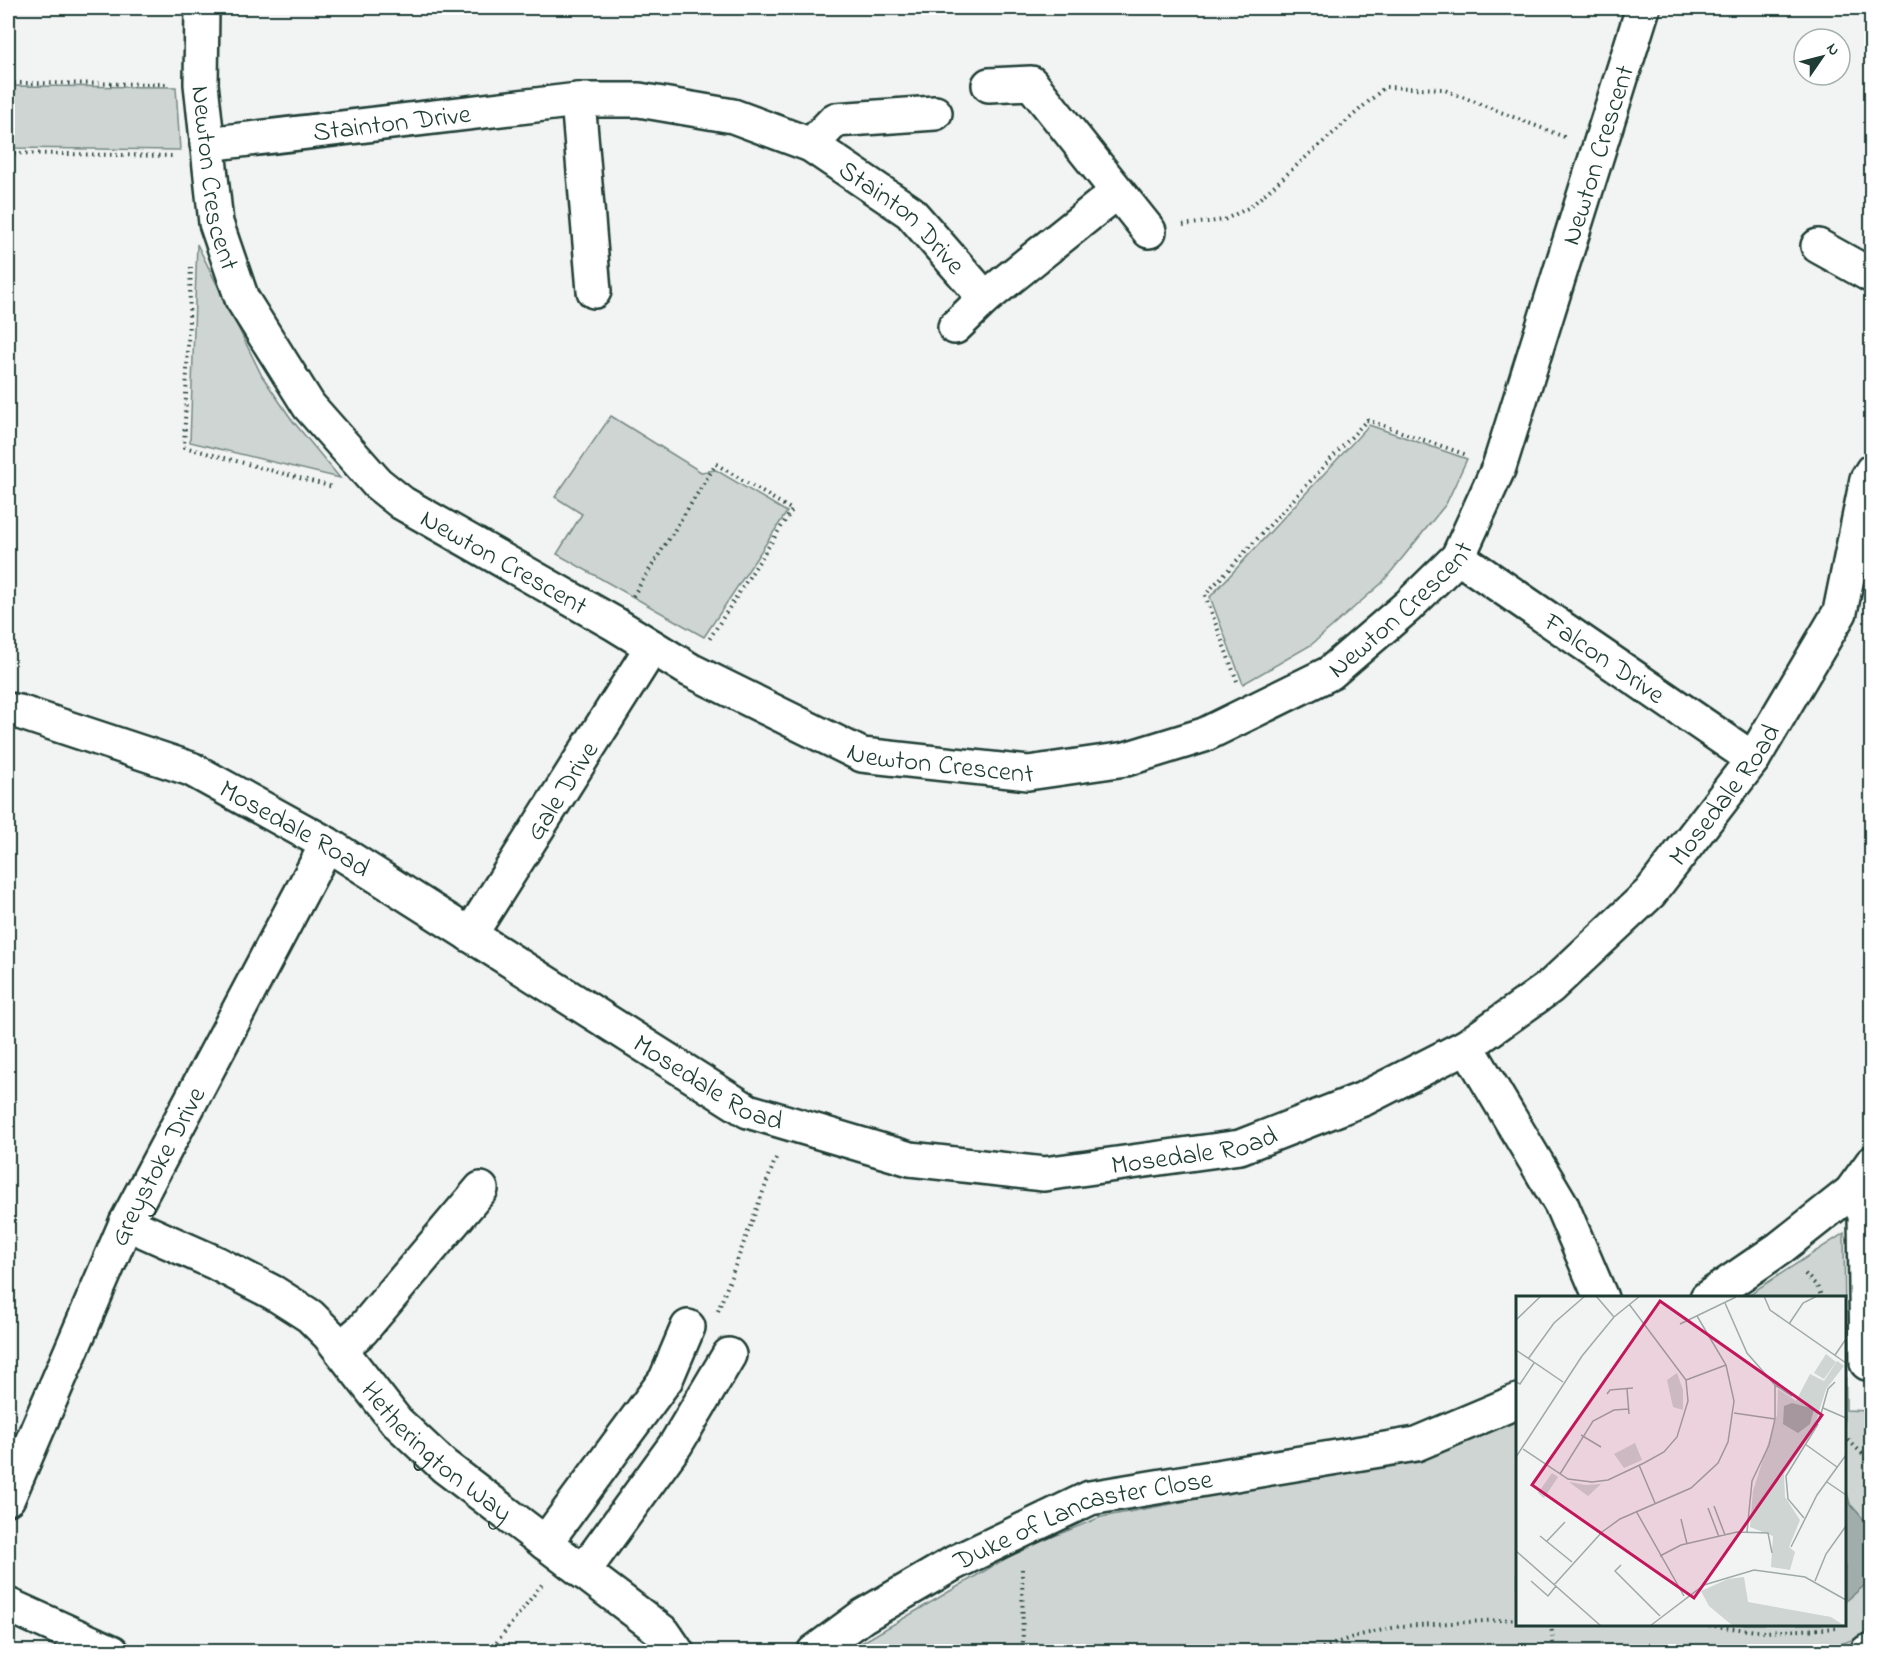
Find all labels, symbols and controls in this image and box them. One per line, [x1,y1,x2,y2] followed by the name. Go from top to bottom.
[1792,27,1852,87] north arrow
[1820,38,1846,61] text: N
[1553,60,1646,250] street label: Newton Crescent
[179,84,248,276] street label: Newton Crescent
[311,96,474,153] street label: Stainton Drive
[830,152,974,285] street label: Stainton Drive
[412,500,594,626] street label: Newton Crescent
[1320,536,1485,689] street label: Newton Crescent
[1534,604,1673,716] street label: Falcon Drive
[1660,717,1791,875] street label: Mosedale Road
[839,733,1037,795] street label: Newton Crescent
[517,734,610,849] street label: Gale Drive
[211,771,377,889] street label: Mosedale Road
[624,1026,787,1142] street label: Mosedale Road
[101,1079,217,1253] street label: Greystoke Drive
[1109,1117,1284,1187] street label: Mosedale Road
[1516,1296,1846,1626] inset map
[350,1374,520,1533] street label: Hetherington Way
[947,1461,1216,1583] street label: Duke of Lancaster Close

